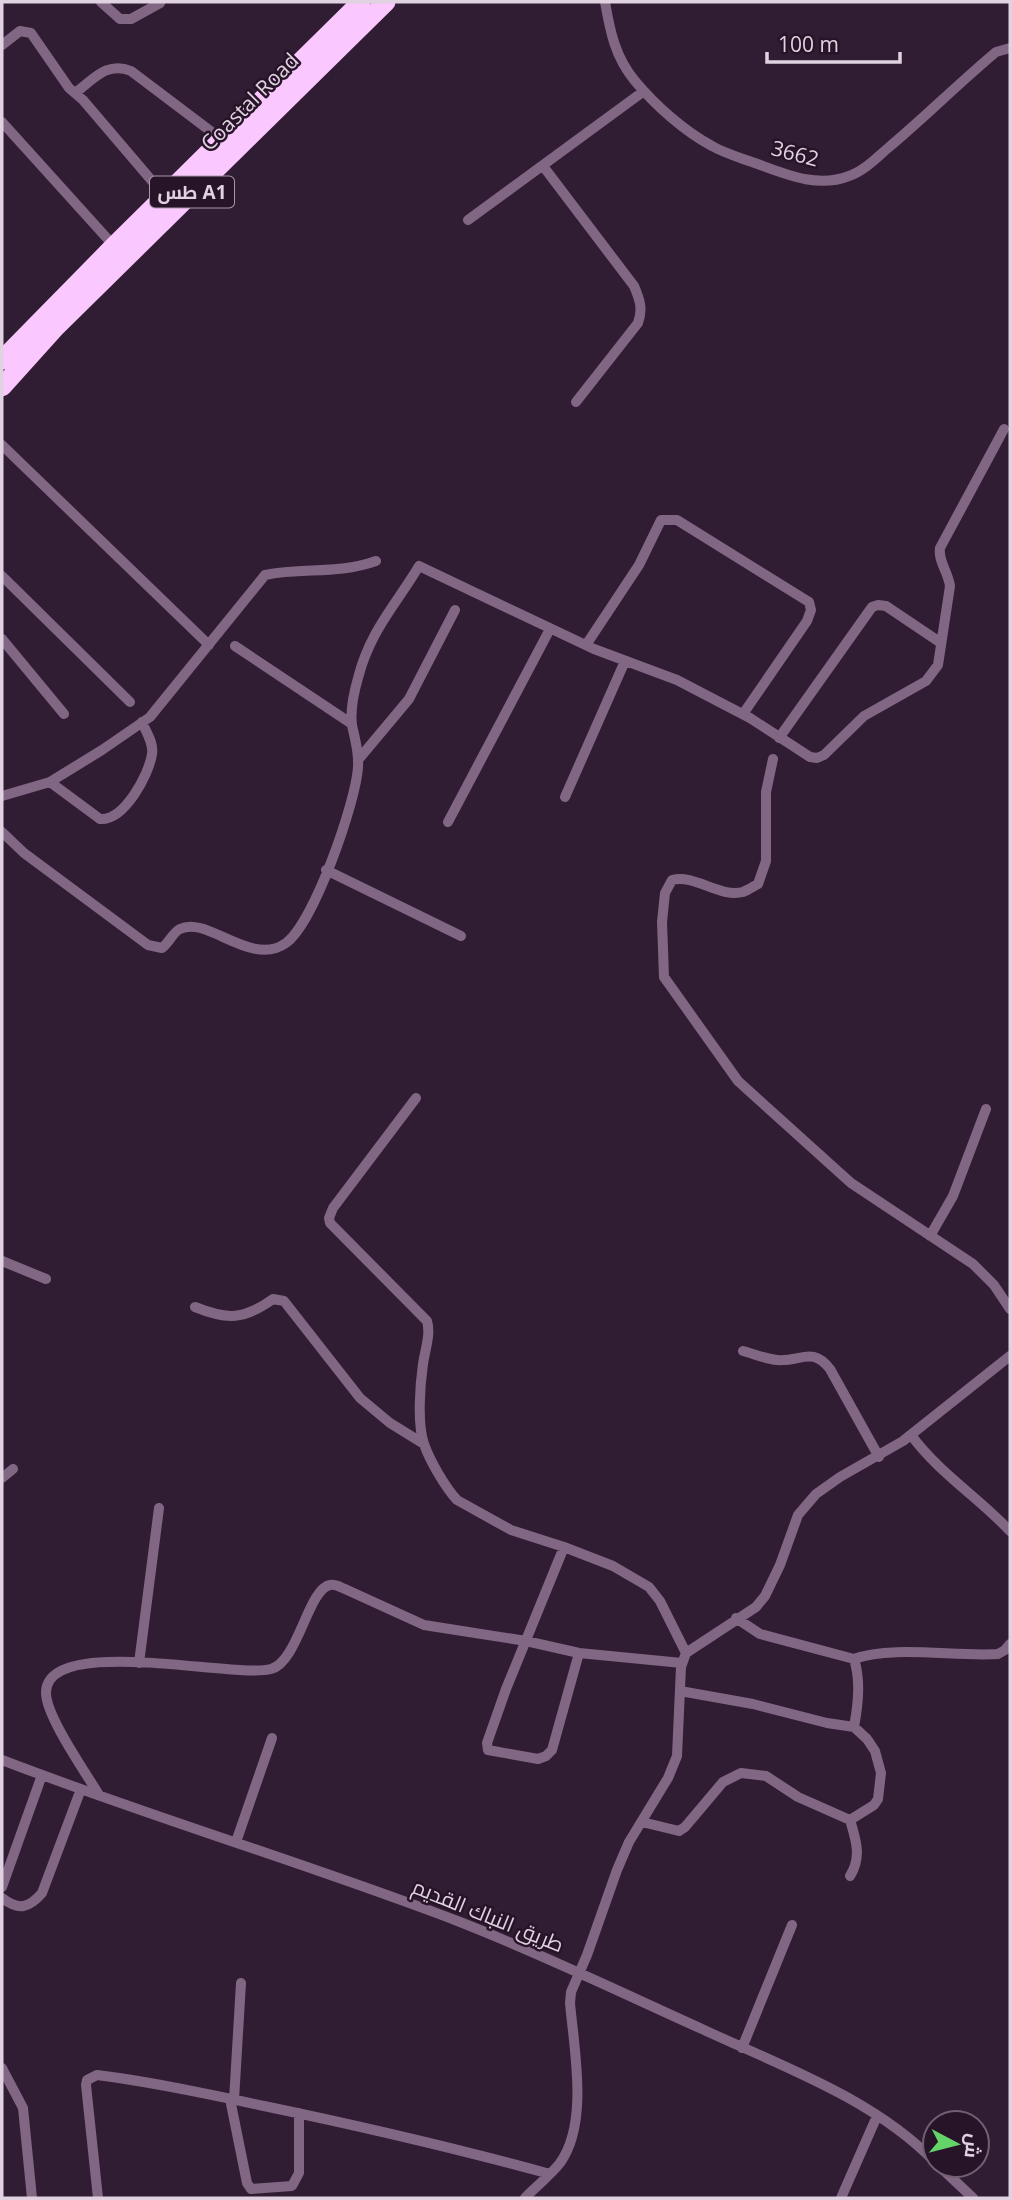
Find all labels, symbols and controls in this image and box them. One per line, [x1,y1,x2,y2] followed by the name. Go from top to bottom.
[767,21,900,65] scale bar
[778,30,839,58] text: 100 m
[194,46,304,156] street label: Coastal Road
[768,133,822,173] street label: 3662
[150,176,234,208] road number: طس A1
[408,1872,568,1959] street label: طريق النباك القديم
[921,2109,991,2179] north arrow
[958,2132,987,2160] text: ش

